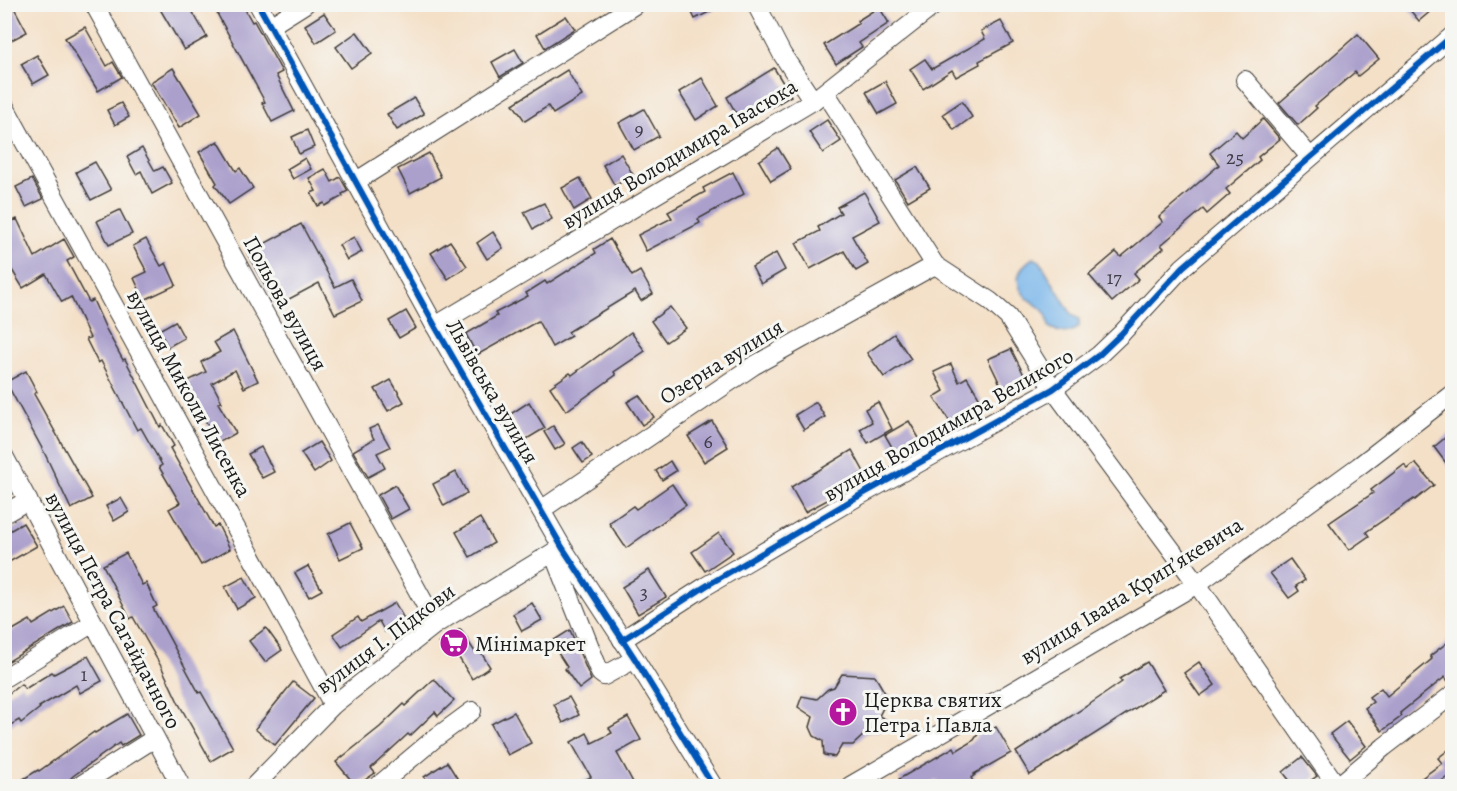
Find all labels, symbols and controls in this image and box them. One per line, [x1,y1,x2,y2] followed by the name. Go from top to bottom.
[556,71,804,236] street label: вулиця Володимира Івасюка
[634,116,644,143] house number: 9
[1226,144,1244,171] house number: 25
[236,231,335,376] street label: Польова вулиця
[1106,264,1122,291] house number: 17
[119,284,259,503] street label: вулиця Миколи Лисенка
[654,312,789,412] street label: Озерна вулиця
[439,314,546,469] street label: Львівська вулиця
[818,341,1079,509] street label: вулиця Володимира Великого
[703,428,713,455] house number: 6
[38,487,188,734] street label: вулиця Петра Сагайдачного
[1015,510,1249,672] street label: вулиця Івана Крипʼякевича
[310,576,461,701] street label: вулиця І. Підкови
[640,579,648,606] house number: 3
[438,627,470,659] supermarket icon: Мінімаркет
[475,629,586,659] place label: Мінімаркет
[81,661,88,688] house number: 1
[864,685,1002,740] place label: Церква святих Петра і Павла
[827,696,859,728] church icon: Церква святих Петра і Павла

